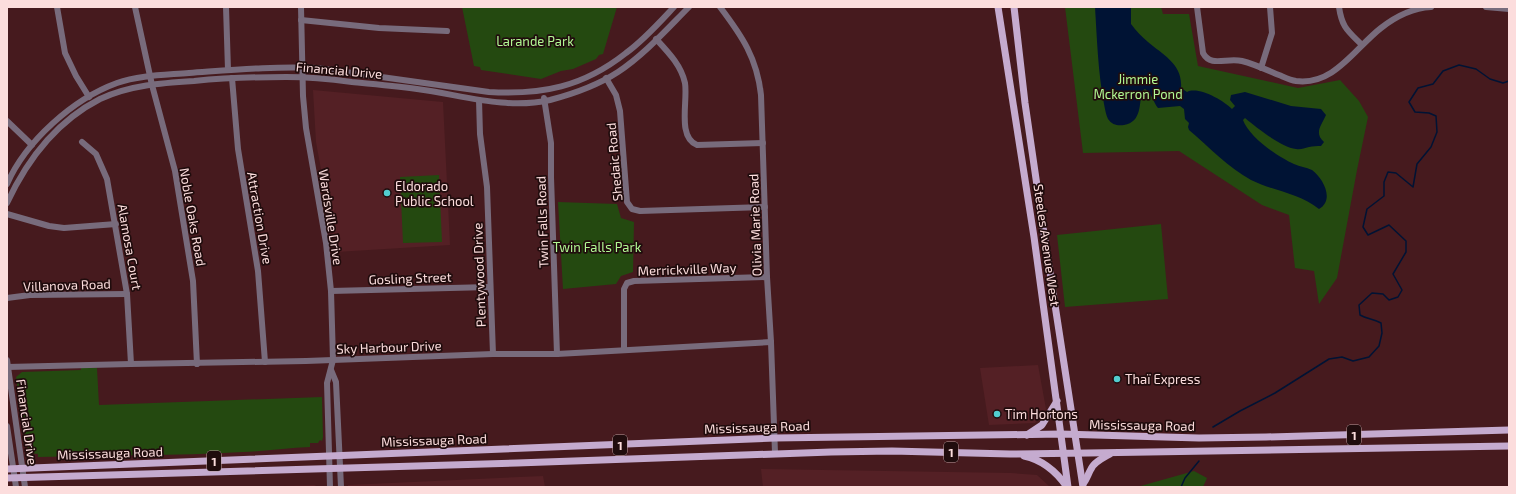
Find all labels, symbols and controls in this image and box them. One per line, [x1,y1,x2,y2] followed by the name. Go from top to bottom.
[496,33,574,49] park label: Larande Park
[295,58,383,82] street label: Financial Drive
[1093,71,1183,102] park label: Jimmie Mckerron Pond
[603,122,625,202] street label: Shedaic Road
[176,167,210,267] street label: Noble Oaks Road
[316,168,346,266] street label: Wardsville Drive
[244,171,276,265] street label: Attraction Drive
[745,173,765,277] street label: Olivia Marie Road
[532,176,552,268] street label: Twin Falls Road
[395,178,474,209] place label: Eldorado Public School
[1031,183,1063,307] street label: Steeles Avenue West
[382,188,392,198] marker: Eldorado Public School
[115,203,145,291] street label: Alamosa Court
[469,222,489,328] street label: Plentywood Drive
[553,239,642,255] park label: Twin Falls Park
[637,259,737,279] street label: Merrickville Way
[368,269,452,287] street label: Gosling Street
[23,275,111,295] street label: Villanova Road
[336,337,442,357] street label: Sky Harbour Drive
[1125,371,1200,387] place label: Thaï Express
[1112,374,1122,384] marker: Thaï Express
[13,378,41,466] street label: Financial Drive
[1005,406,1078,422] place label: Tim Hortons
[992,409,1002,419] marker: Tim Hortons
[1089,416,1195,434] street label: Mississauga Road
[704,417,810,437] street label: Mississauga Road
[1347,425,1361,445] road number: 1
[381,430,487,450] street label: Mississauga Road
[613,435,627,455] road number: 1
[944,442,958,462] road number: 1
[57,443,163,463] street label: Mississauga Road
[207,451,221,471] road number: 1

